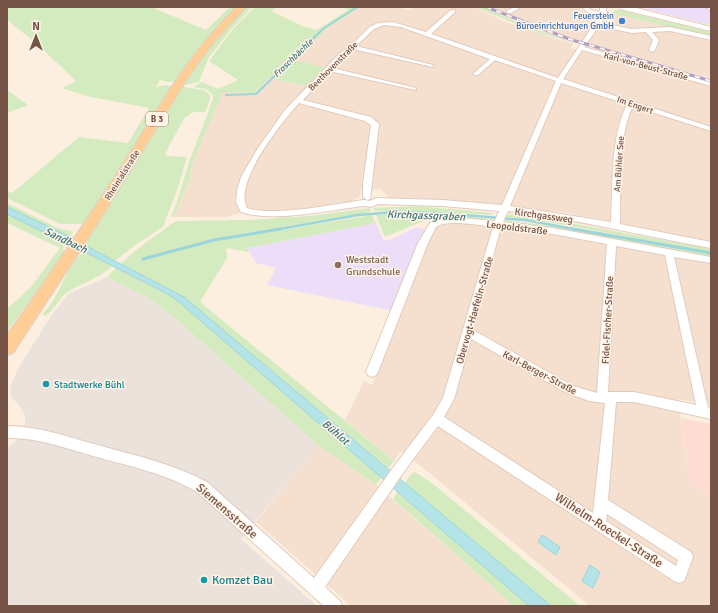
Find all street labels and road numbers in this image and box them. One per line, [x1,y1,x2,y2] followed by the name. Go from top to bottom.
[306,39,361,93] street label: Beethovenstraße
[602,50,690,83] street label: Karl-von-Beust-Straße
[615,94,654,117] street label: Im Engert
[146,112,168,126] road number: B 3
[612,135,627,192] street label: Am Bühler See
[103,148,143,203] street label: Rheintalstraße
[514,206,574,226] street label: Kirchgassweg
[486,218,548,238] street label: Leopoldstraße
[454,255,496,365] street label: Obervogt-Haefelin-Straße
[600,276,616,364] street label: Fidel-Fischer-Straße
[500,348,579,397] street label: Karl-Berger-Straße
[193,481,261,542] street label: Siemensstraße
[552,490,666,571] street label: Wilhelm-Roeckel-Straße

